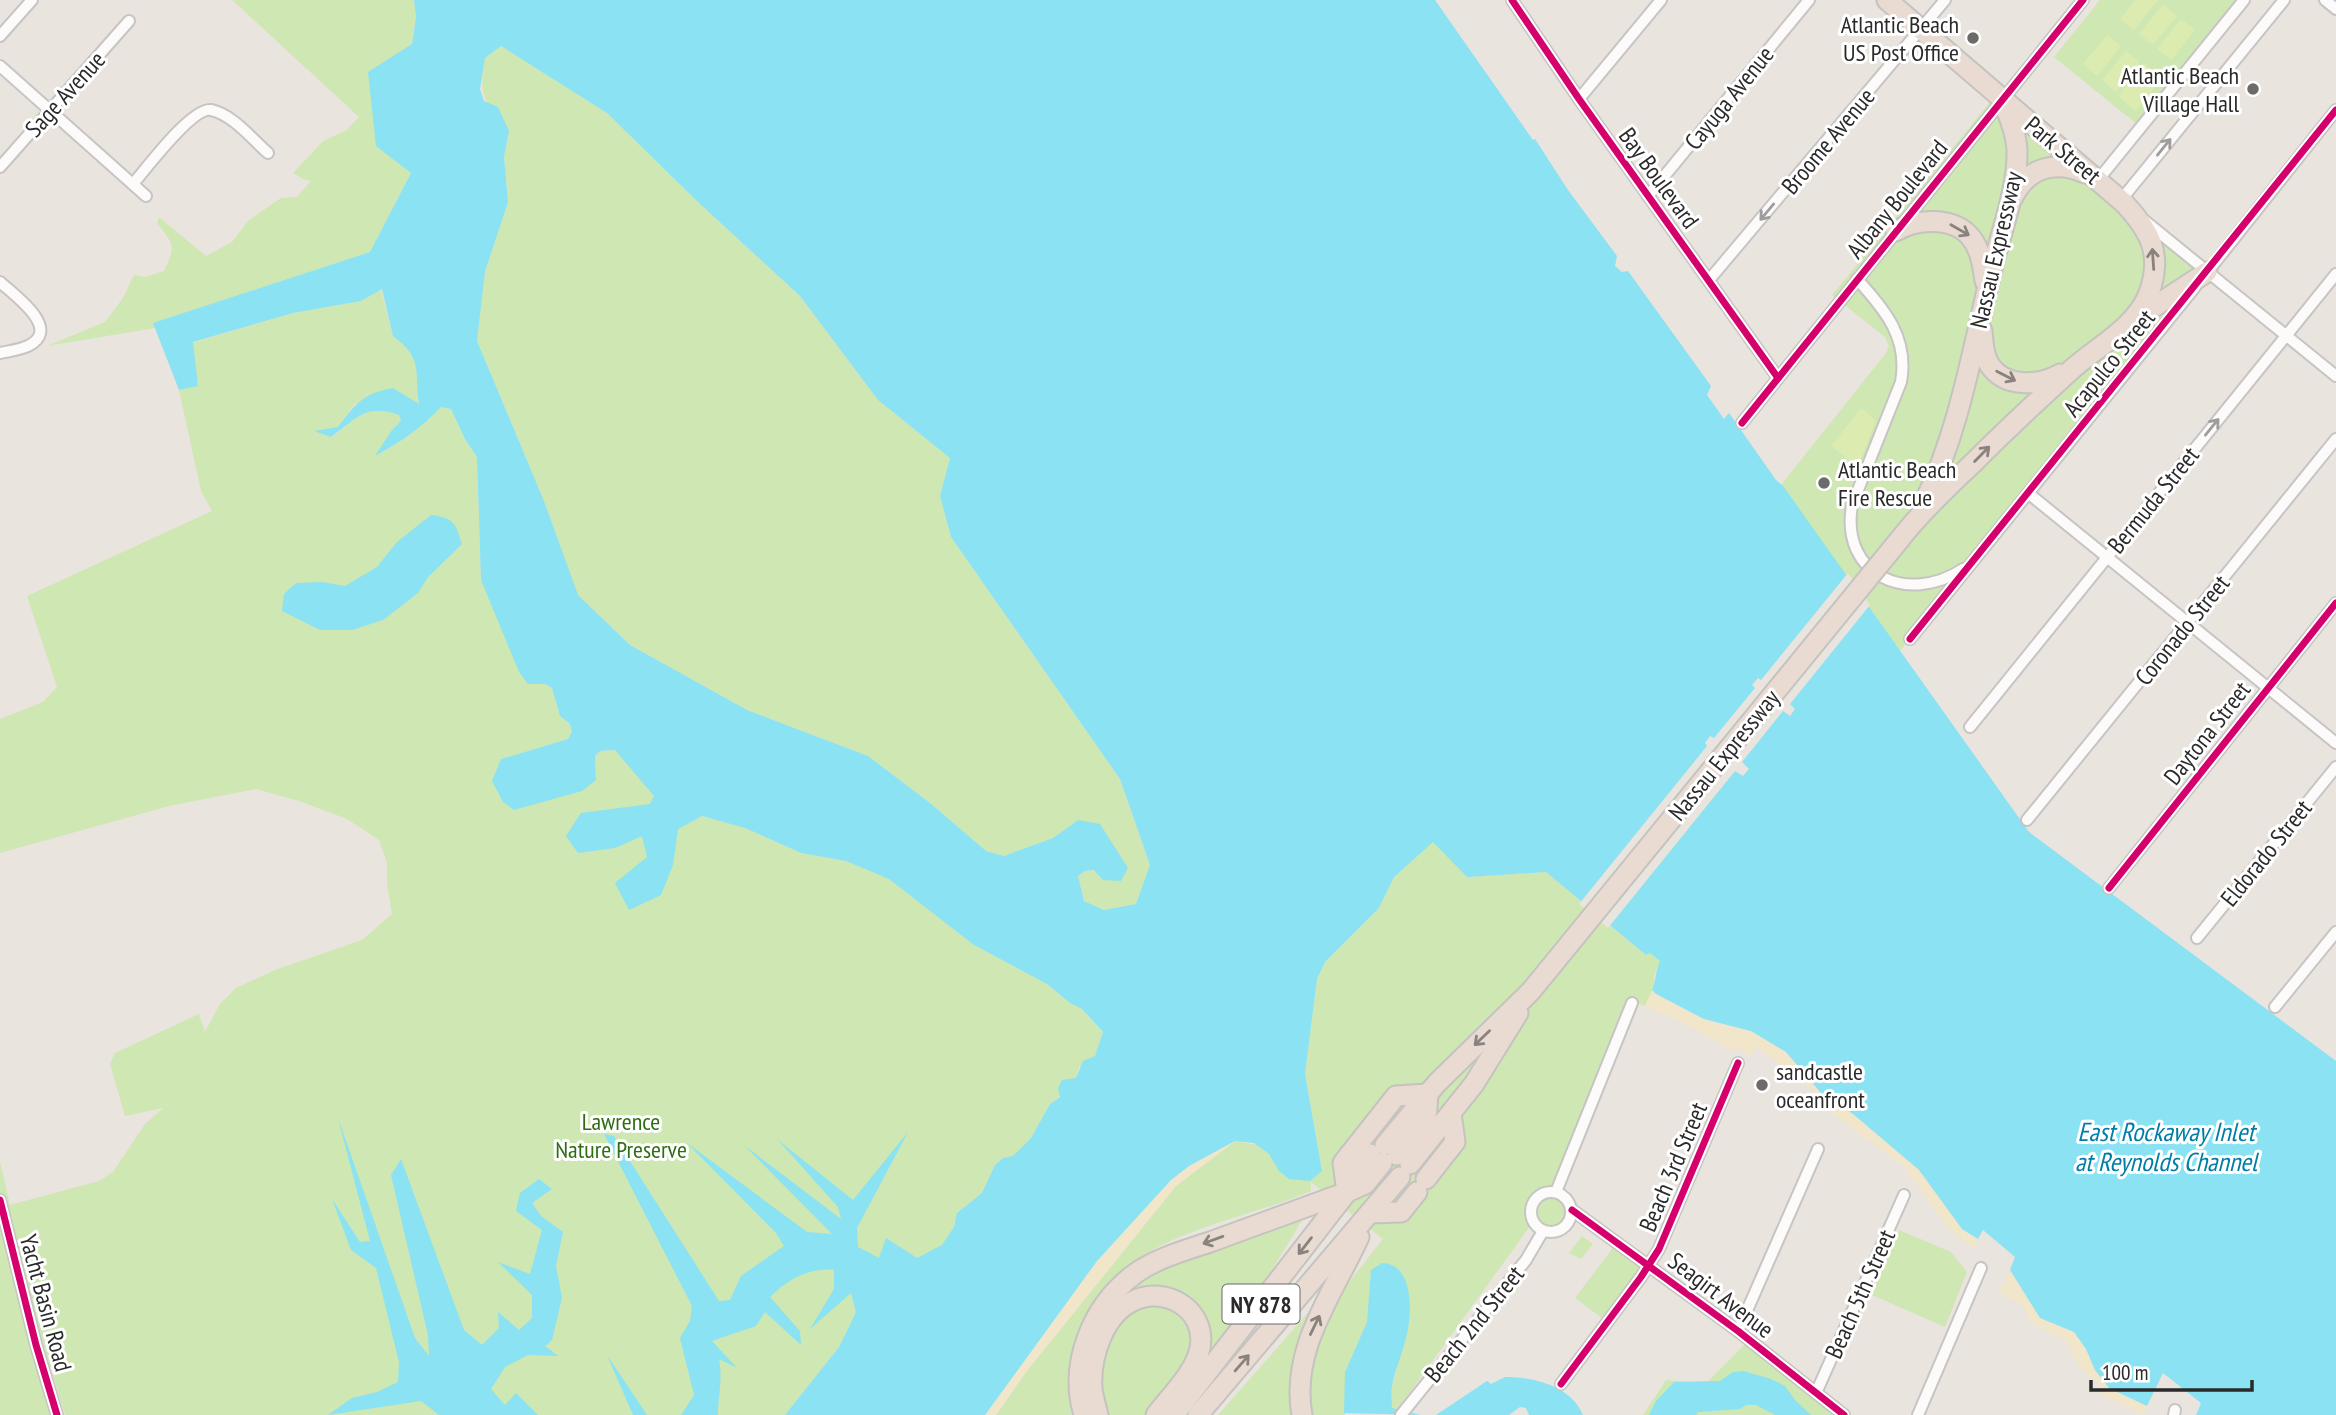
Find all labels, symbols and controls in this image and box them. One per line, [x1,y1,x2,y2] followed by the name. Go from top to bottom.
[1841,9,1959,68] place label: Atlantic Beach US Post Office
[1965,30,1981,46] marker: Atlantic Beach US Post Office
[1678,40,1780,156] street label: Cayuga Avenue
[18,45,112,143] street label: Sage Avenue
[2121,60,2239,119] place label: Atlantic Beach Village Hall
[2245,81,2261,97] marker: Atlantic Beach Village Hall
[1775,82,1881,200] street label: Broome Avenue
[2019,109,2108,191] street label: Park Street
[1612,121,1706,235] street label: Bay Boulevard
[1840,133,1954,265] street label: Albany Boulevard
[2157,139,2172,157] one-way arrow
[1963,169,2029,331] street label: Nassau Expressway
[1759,203,1774,221] one-way arrow
[1949,223,1969,237] one-way arrow
[2146,248,2159,271] one-way arrow
[2056,303,2162,423] street label: Acapulco Street
[1996,370,2016,384] one-way arrow
[2204,419,2220,437] one-way arrow
[2100,440,2206,560] street label: Bermuda Street
[1973,445,1990,462] one-way arrow
[1838,454,1956,513] place label: Atlantic Beach Fire Rescue
[1816,475,1832,491] marker: Atlantic Beach Fire Rescue
[2128,568,2236,692] street label: Coronado Street
[2157,675,2257,791] street label: Daytona Street
[1662,683,1786,827] street label: Nassau Expressway
[2214,793,2319,913] street label: Eldorado Street
[1474,1030,1491,1047] one-way arrow
[1776,1056,1865,1115] place label: sandcastle oceanfront
[1754,1077,1770,1093] marker: sandcastle oceanfront
[1632,1097,1714,1236] street label: Beach 3rd Street
[555,1106,687,1165] park label: Lawrence Nature Preserve
[2075,1115,2260,1178] water label: East Rockaway Inlet at Reynolds Channel
[1818,1224,1902,1363] street label: Beach 5th Street
[13,1231,79,1375] street label: Yacht Basin Road
[1203,1235,1225,1248] one-way arrow
[1298,1237,1313,1256] one-way arrow
[1662,1245,1780,1345] street label: Seagirt Avenue
[1417,1259,1531,1389] street label: Beach 2nd Street
[1222,1284,1300,1324] road number: NY 878
[1309,1315,1323,1336] one-way arrow
[2091,1348,2252,1392] scale bar
[1234,1354,1250,1372] one-way arrow
[2102,1359,2148,1386] text: 100 m

